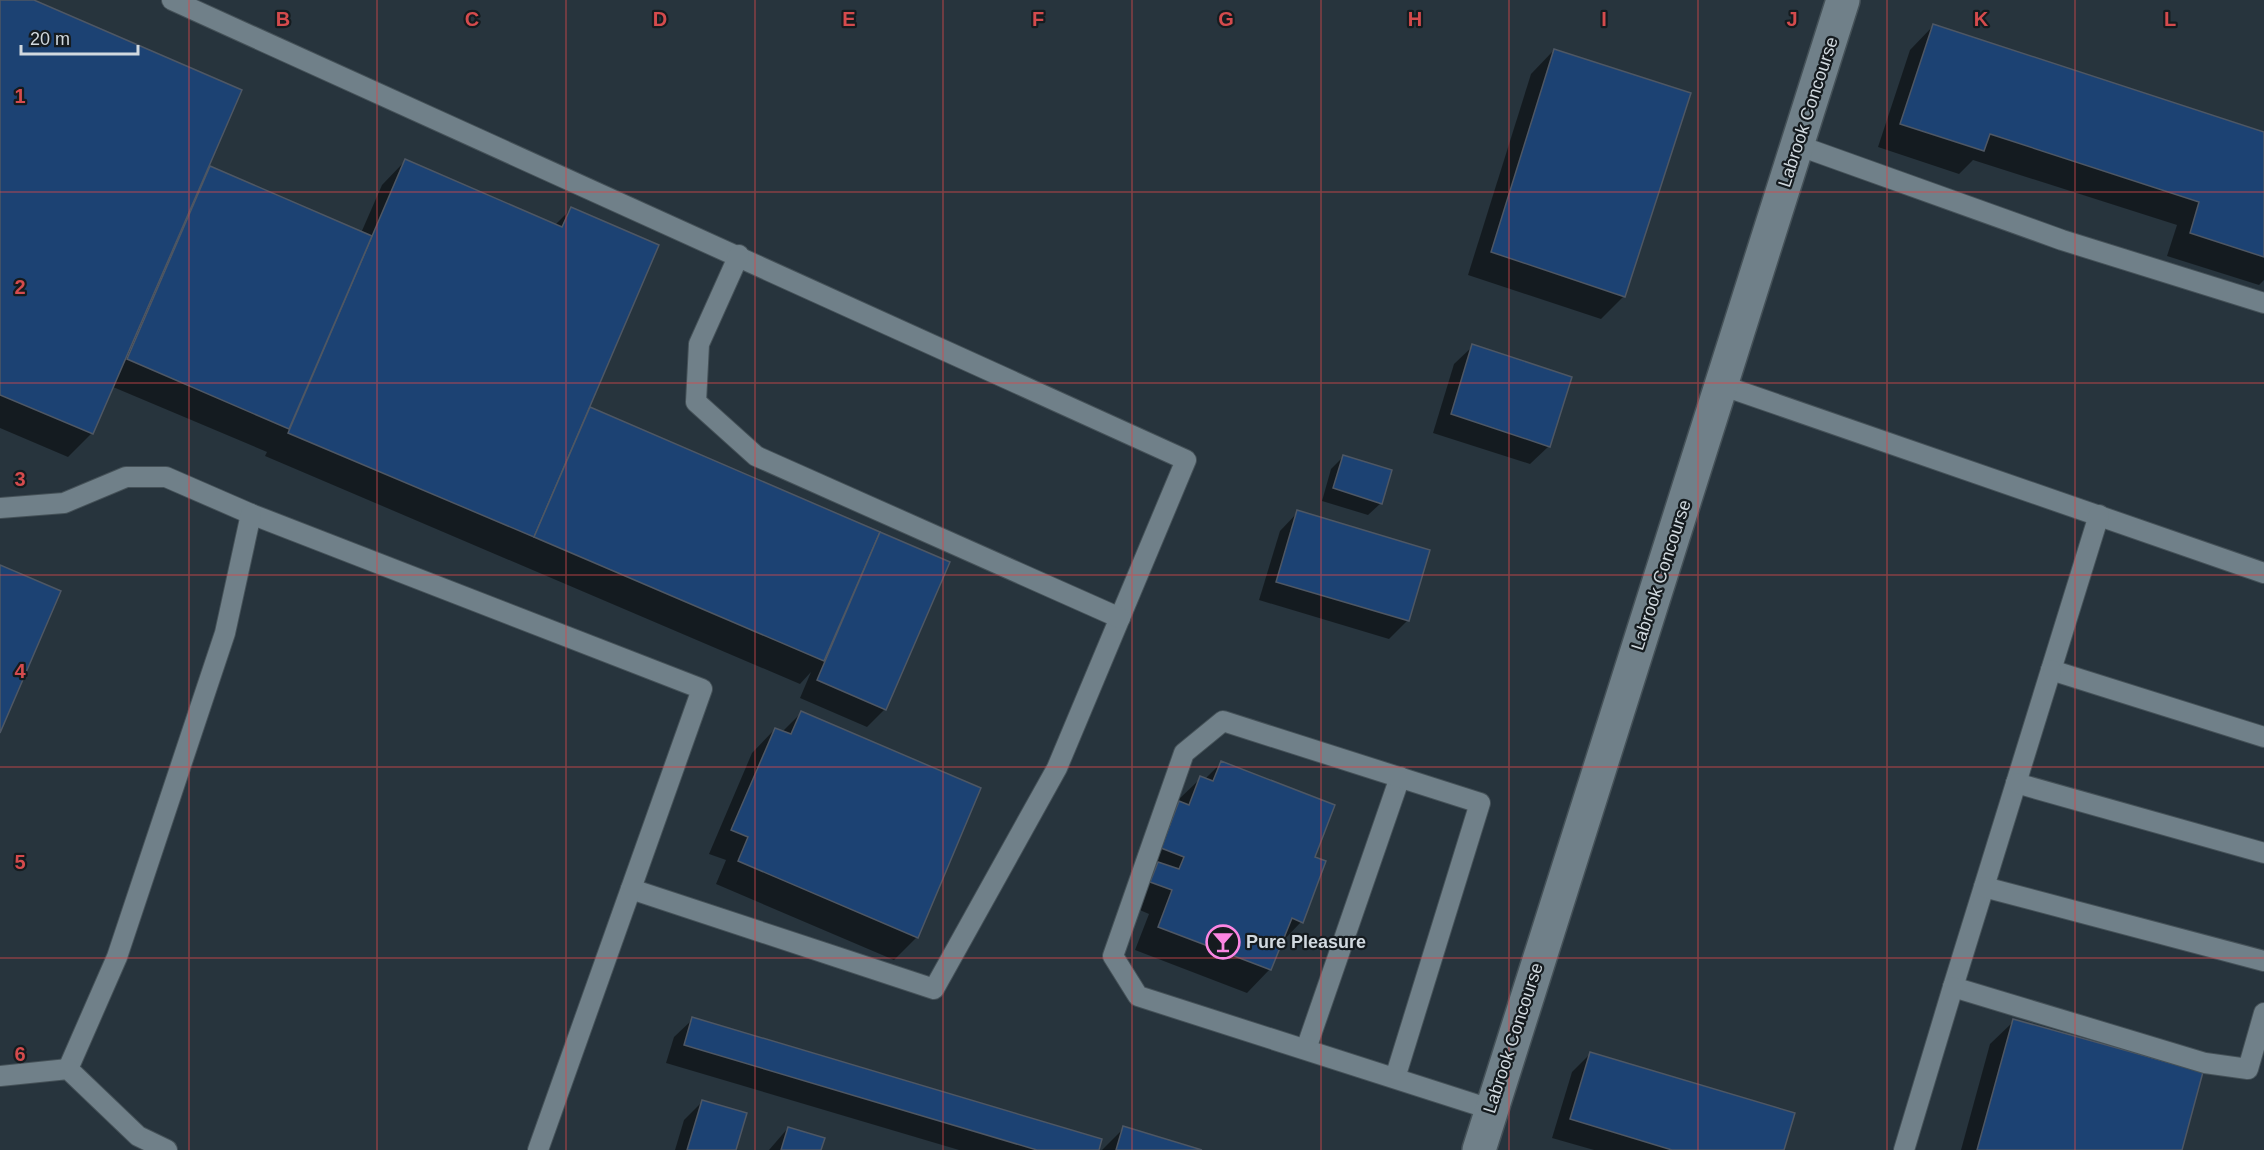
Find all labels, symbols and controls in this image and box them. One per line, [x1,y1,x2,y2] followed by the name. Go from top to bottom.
[276,8,290,30] text: B
[465,8,479,30] text: C
[653,8,667,30] text: D
[842,8,856,30] text: E
[1032,8,1044,30] text: F
[1218,8,1234,30] text: G
[1408,8,1422,30] text: H
[1601,8,1607,30] text: I
[1786,8,1798,30] text: J
[1974,8,1989,30] text: K
[2164,8,2176,30] text: L
[21,18,138,56] scale bar
[30,29,70,49] text: 20 m
[1774,34,1842,190] street label: Labrook Concourse
[14,85,26,107] text: 1
[14,276,26,298] text: 2
[14,468,26,490] text: 3
[1627,497,1695,653] street label: Labrook Concourse
[14,660,26,682] text: 4
[14,851,26,873] text: 5
[1205,924,1241,960] bar icon: Pure Pleasure
[1246,932,1366,952] place label: Pure Pleasure
[1479,960,1547,1116] street label: Labrook Concourse
[14,1043,26,1065] text: 6

